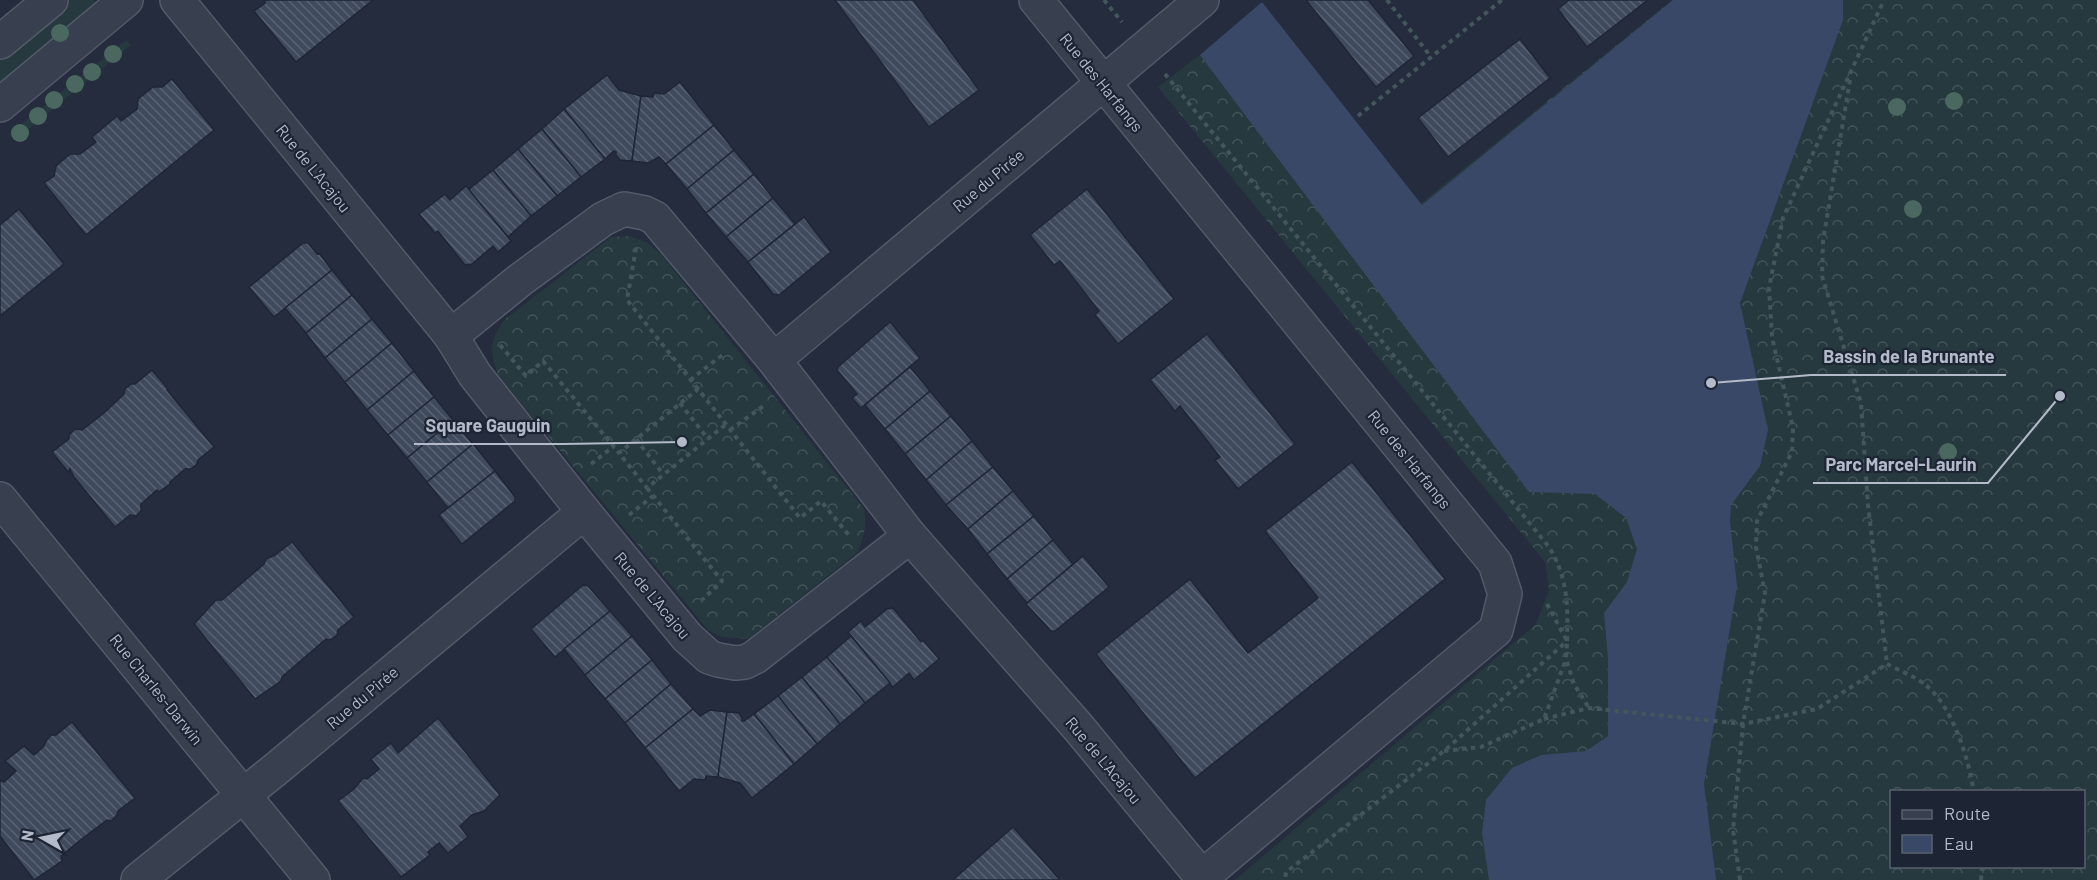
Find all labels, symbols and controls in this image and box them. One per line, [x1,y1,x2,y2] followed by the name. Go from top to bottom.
[1056,29,1148,135] street label: Rue des Harfangs
[273,120,355,216] street label: Rue de L'Acajou
[949,145,1027,215] street label: Rue du Pirée
[1811,339,2006,375] callout: Bassin de la Brunante
[1823,345,1995,367] text: Bassin de la Brunante
[1364,406,1456,512] street label: Rue des Harfangs
[414,408,563,444] callout: Square Gauguin
[426,414,550,436] text: Square Gauguin
[1813,447,1988,483] callout: Parc Marcel-Laurin
[1825,453,1977,475] text: Parc Marcel-Laurin
[611,548,695,642] street label: Rue de L'Acajou
[107,630,207,748] street label: Rue Charles-Darwin
[323,662,401,732] street label: Rue du Pirée
[1062,713,1146,807] street label: Rue de L'Acajou
[1890,790,2085,868] legend
[1944,802,1990,824] text: Route
[12,808,72,868] north arrow
[16,829,37,842] text: N
[1944,832,1974,854] text: Eau

